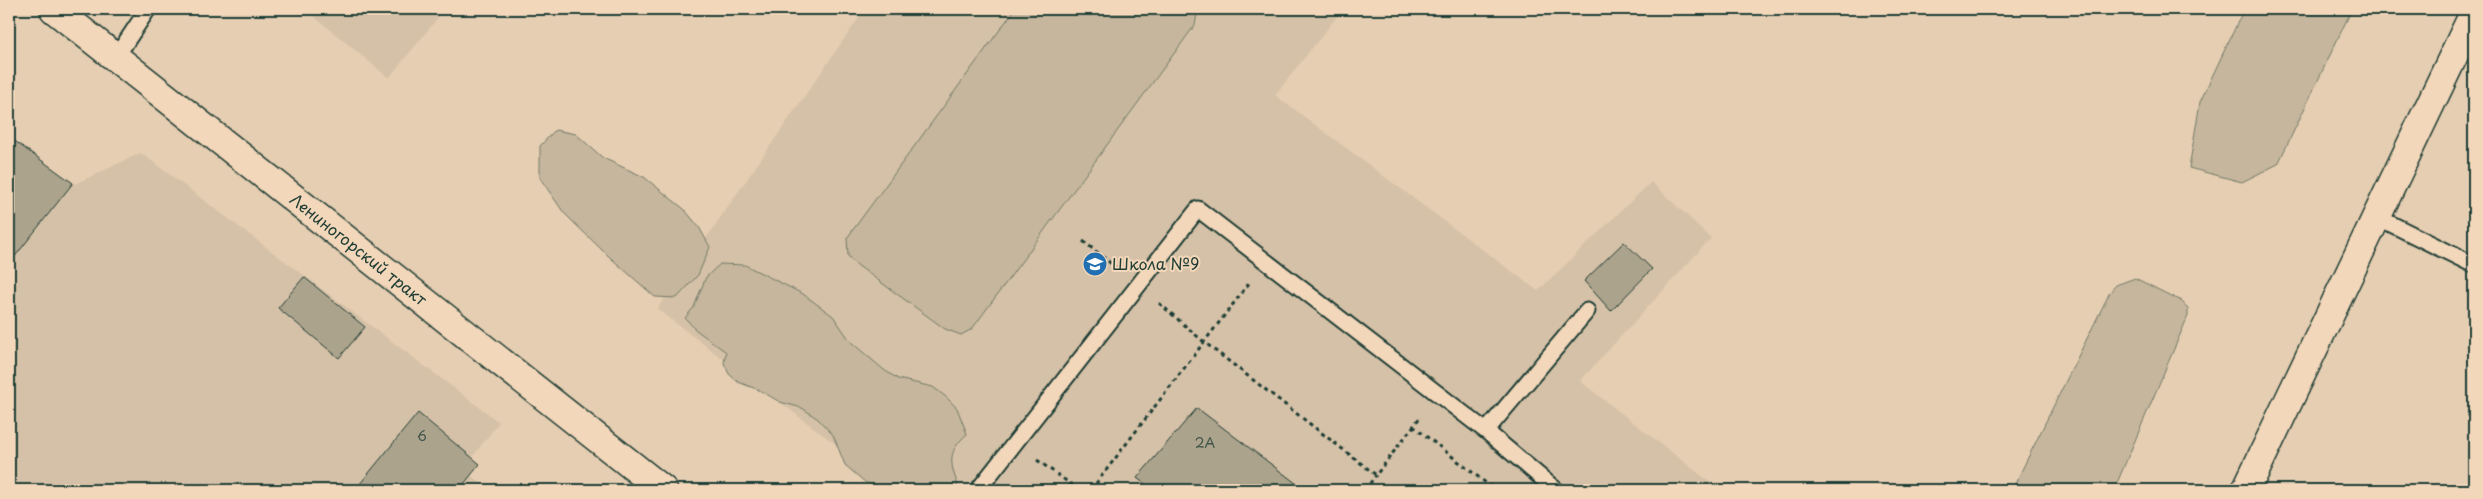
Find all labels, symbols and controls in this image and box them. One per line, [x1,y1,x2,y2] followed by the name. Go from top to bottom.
[285,187,433,311] street label: Лениногорский тракт
[1082,251,1108,277] school or university icon: Школа №9
[1112,251,1199,275] place label: Школа №9
[417,425,427,446] house number: 6
[1195,432,1216,453] house number: 2А

